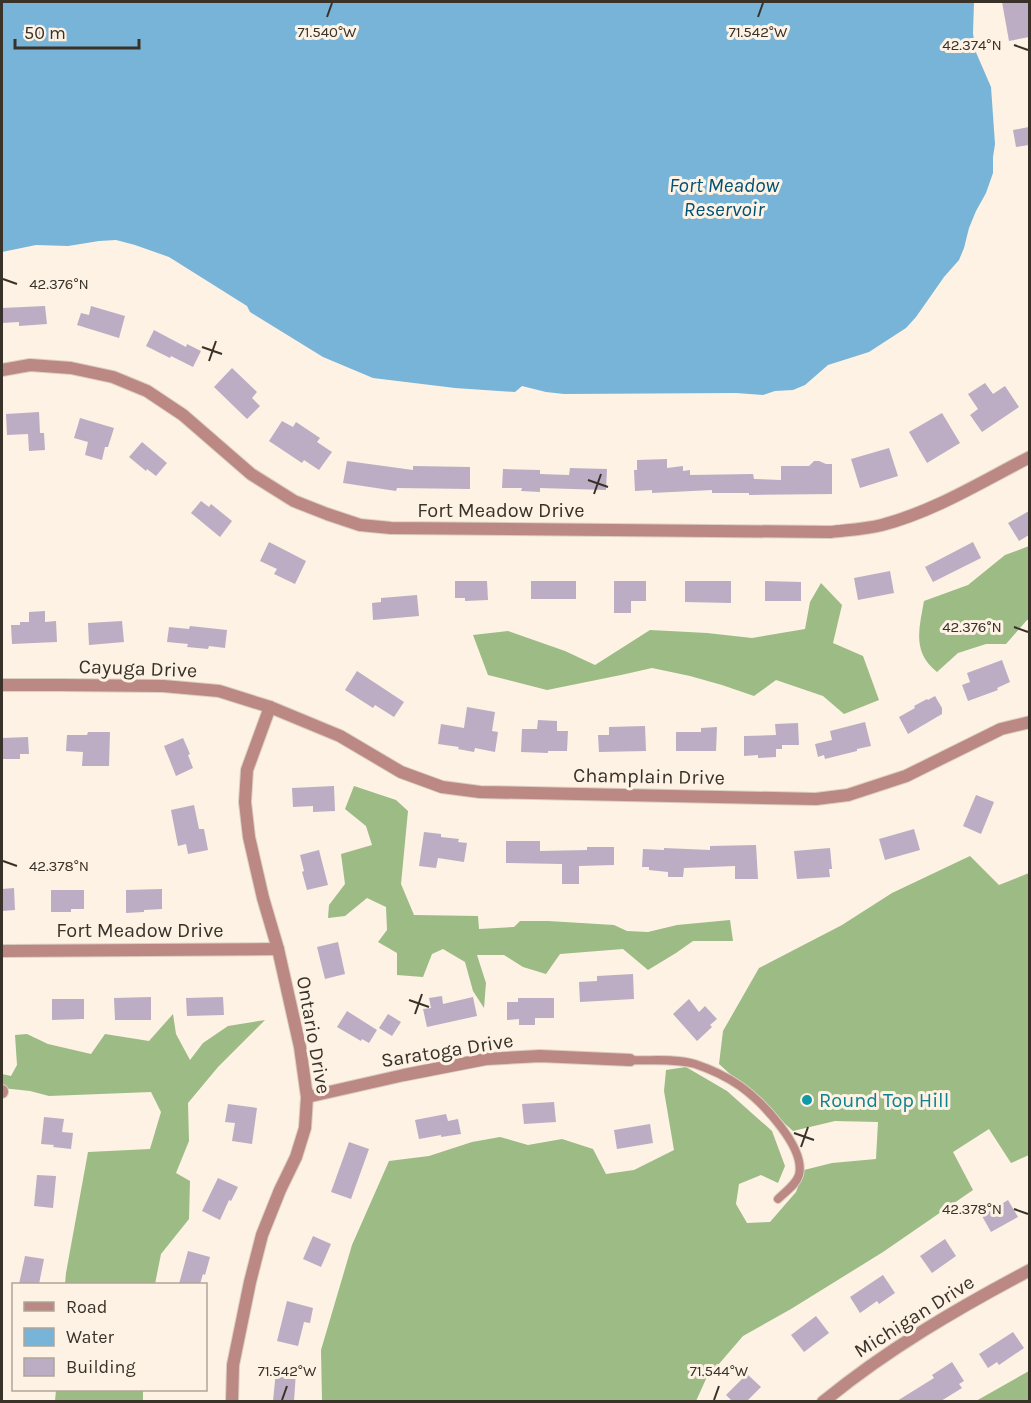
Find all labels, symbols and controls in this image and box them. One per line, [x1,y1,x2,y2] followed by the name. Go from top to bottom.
[15,12,140,50] scale bar
[24,22,66,44] text: 50 m
[298,23,357,41] text: 71.540°W
[729,23,788,41] text: 71.542°W
[942,36,1002,54] text: 42.374°N
[669,173,780,221] water label: Fort Meadow Reservoir
[29,275,89,293] text: 42.376°N
[417,499,585,522] street label: Fort Meadow Drive
[942,618,1002,636] text: 42.376°N
[78,655,198,682] street label: Cayuga Drive
[573,764,725,789] street label: Champlain Drive
[29,857,89,875] text: 42.378°N
[56,919,224,942] street label: Fort Meadow Drive
[292,974,335,1096] street label: Ontario Drive
[379,1029,515,1072] street label: Saratoga Drive
[819,1089,949,1112] place label: Round Top Hill
[800,1093,814,1107] marker: Round Top Hill
[942,1200,1002,1218] text: 42.378°N
[850,1270,978,1363] street label: Michigan Drive
[12,1283,207,1391] legend
[66,1296,107,1318] text: Road
[66,1326,114,1348] text: Water
[66,1356,136,1378] text: Building
[258,1362,317,1380] text: 71.542°W
[690,1362,749,1380] text: 71.544°W

